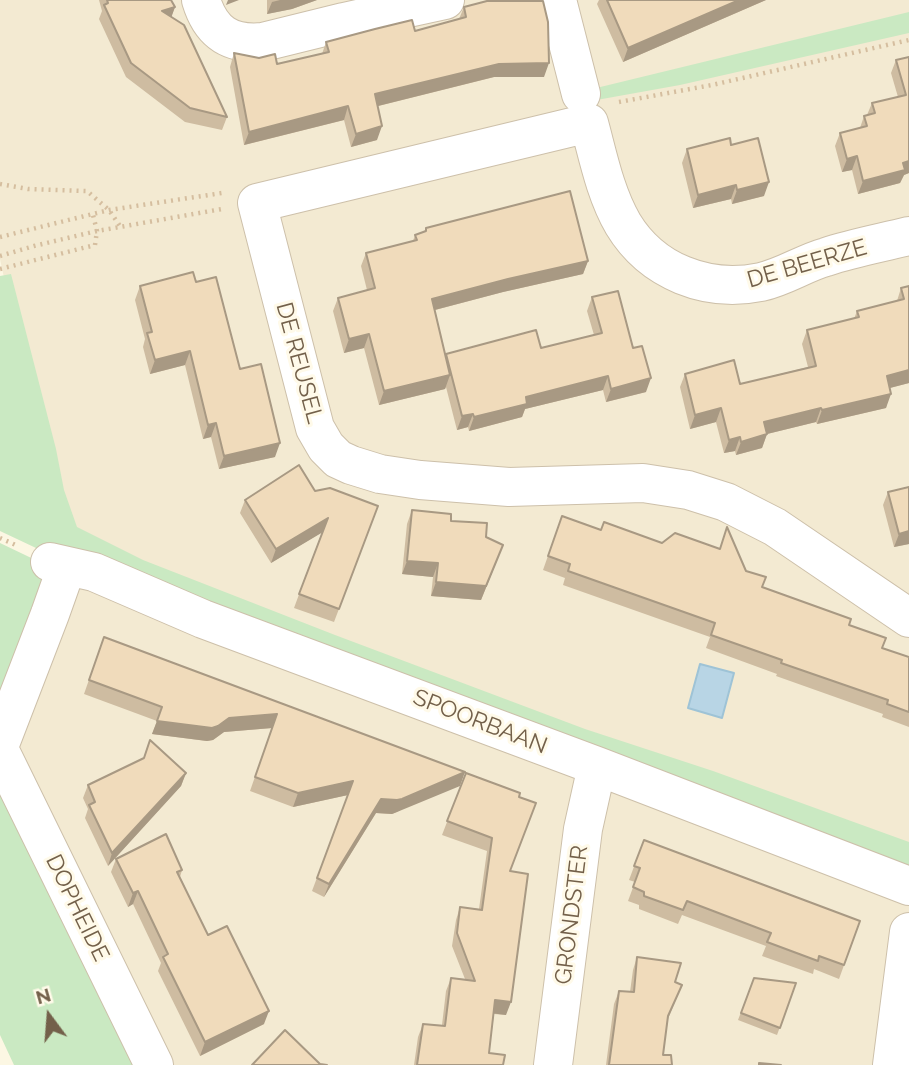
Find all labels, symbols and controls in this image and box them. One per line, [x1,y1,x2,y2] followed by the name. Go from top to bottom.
[744,234,870,294] street label: DE BEERZE
[270,299,328,427] street label: DE REUSEL
[409,684,551,760] street label: SPOORBAAN
[550,844,594,986] street label: GRONDSTER
[39,850,115,966] street label: DOPHEIDE
[14,981,84,1051] north arrow
[33,983,53,1008] text: N

